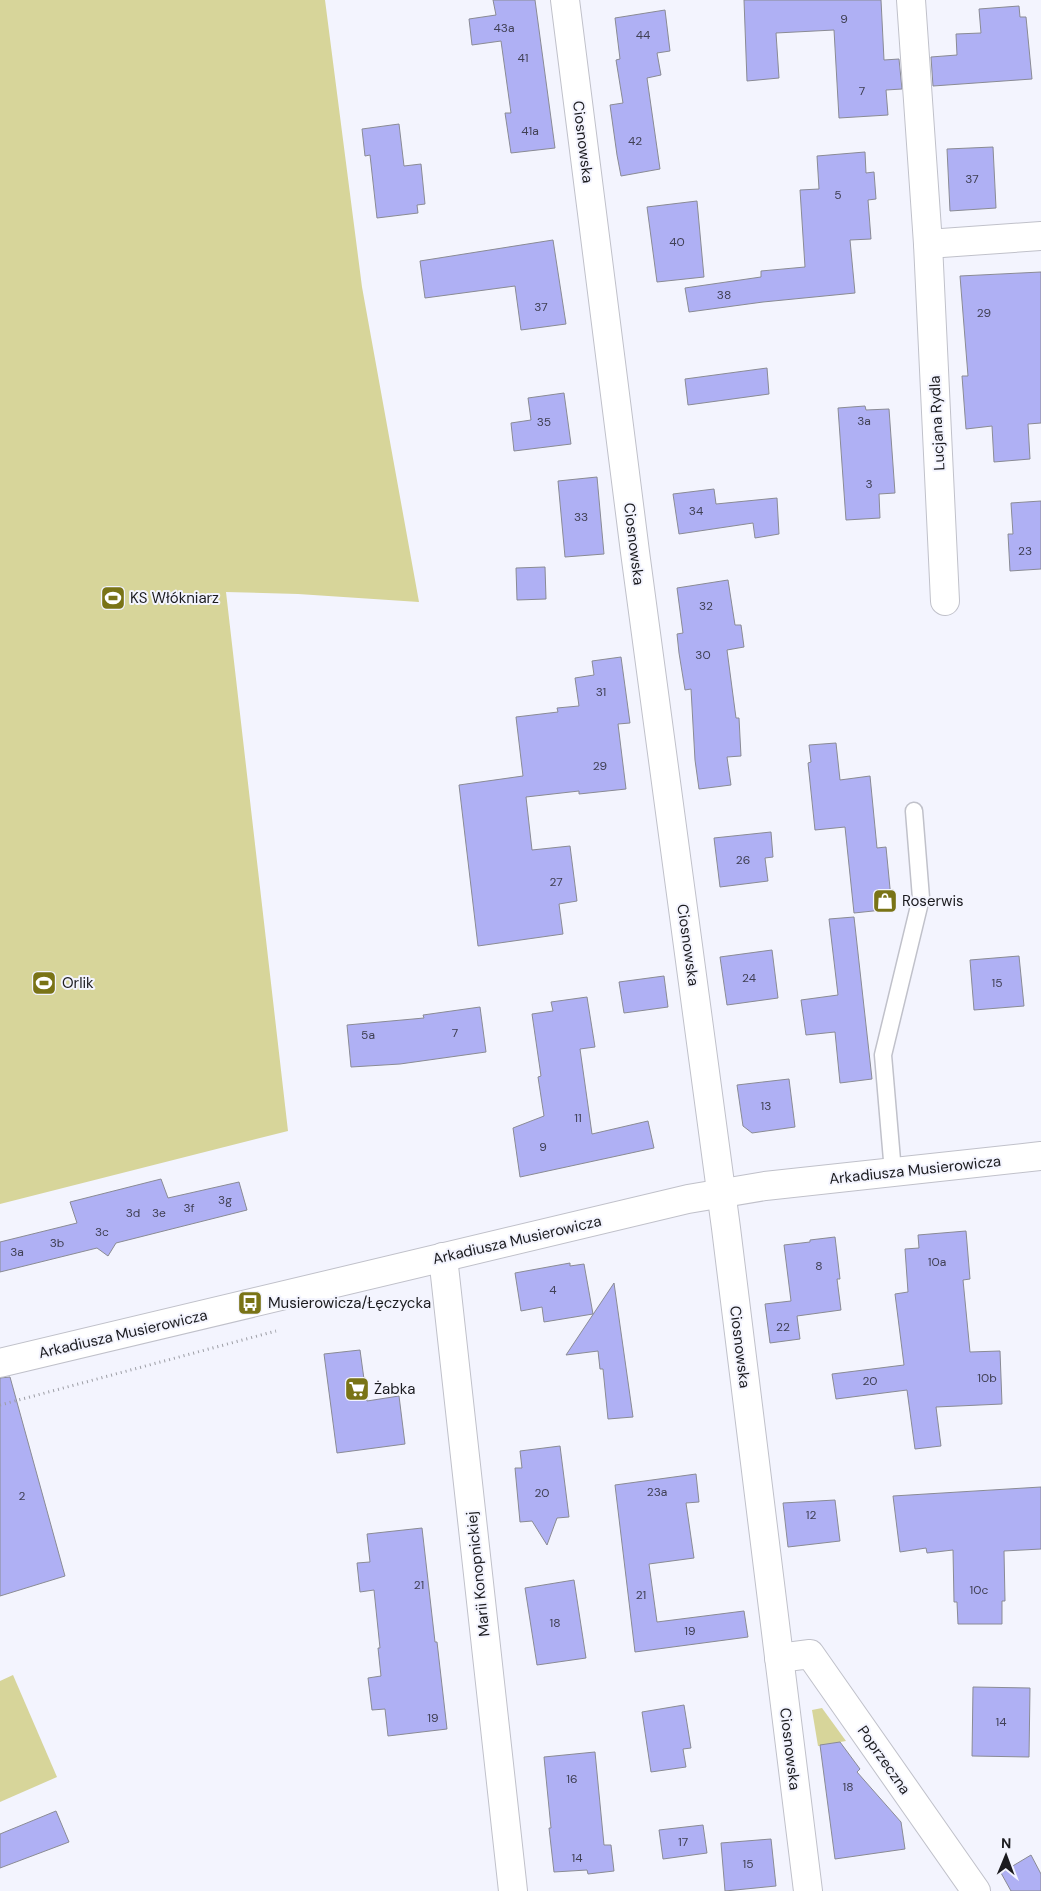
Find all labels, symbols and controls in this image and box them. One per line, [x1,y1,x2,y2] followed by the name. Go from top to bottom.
[840,11,848,27] house number: 9
[494,20,514,36] house number: 43a
[636,27,650,43] house number: 44
[517,50,529,66] house number: 41
[859,83,865,99] house number: 7
[568,100,598,184] street label: Ciosnowska
[521,123,539,139] house number: 41a
[628,133,642,149] house number: 42
[965,171,979,187] house number: 37
[834,187,842,203] house number: 5
[669,234,685,250] house number: 40
[717,287,731,303] house number: 38
[534,299,548,315] house number: 37
[977,305,991,321] house number: 29
[925,375,949,471] street label: Lucjana Rydla
[857,413,871,429] house number: 3a
[537,414,551,430] house number: 35
[865,476,873,492] house number: 3
[619,502,649,586] street label: Ciosnowska
[689,503,703,519] house number: 34
[574,509,588,525] house number: 33
[1018,543,1032,559] house number: 23
[100,585,126,611] sports icon: KS Włókniarz
[130,588,219,608] place label: KS Włókniarz
[699,598,713,614] house number: 32
[695,647,711,663] house number: 30
[596,684,606,700] house number: 31
[593,758,607,774] house number: 29
[736,852,750,868] house number: 26
[549,874,563,890] house number: 27
[872,888,898,914] shop icon: Roserwis
[902,891,964,911] place label: Roserwis
[672,903,704,987] street label: Ciosnowska
[31,970,57,996] sports icon: Orlik
[742,970,756,986] house number: 24
[62,973,94,993] place label: Orlik
[991,975,1003,991] house number: 15
[452,1025,458,1041] house number: 7
[361,1027,375,1043] house number: 5a
[761,1098,771,1114] house number: 13
[574,1110,582,1126] house number: 11
[539,1139,547,1155] house number: 9
[828,1151,1002,1189] street label: Arkadiusza Musierowicza
[218,1192,232,1208] house number: 3g
[183,1200,195,1216] house number: 3f
[126,1205,140,1221] house number: 3d
[152,1205,166,1221] house number: 3e
[431,1211,603,1269] street label: Arkadiusza Musierowicza
[95,1224,109,1240] house number: 3c
[50,1235,64,1251] house number: 3b
[10,1244,24,1260] house number: 3a
[928,1254,946,1270] house number: 10a
[815,1258,823,1274] house number: 8
[549,1282,557,1298] house number: 4
[237,1290,263,1316] bus stop icon: Musierowicza/Łęczycka
[268,1293,431,1313] place label: Musierowicza/Łęczycka
[37,1305,209,1363] street label: Arkadiusza Musierowicza
[725,1305,755,1389] street label: Ciosnowska
[776,1319,790,1335] house number: 22
[977,1370,997,1386] house number: 10b
[862,1373,878,1389] house number: 20
[344,1376,370,1402] supermarket icon: Żabka
[374,1379,415,1399] place label: Żabka
[647,1484,667,1500] house number: 23a
[534,1485,550,1501] house number: 20
[19,1488,26,1504] house number: 2
[806,1507,816,1523] house number: 12
[461,1510,495,1638] street label: Marii Konopnickiej
[414,1577,424,1593] house number: 21
[970,1582,989,1598] house number: 10c
[636,1587,646,1603] house number: 21
[549,1615,561,1631] house number: 18
[684,1623,696,1639] house number: 19
[775,1707,805,1791] street label: Ciosnowska
[427,1710,439,1726] house number: 19
[995,1714,1007,1730] house number: 14
[853,1722,915,1798] street label: Poprzeczna
[566,1771,578,1787] house number: 16
[842,1779,854,1795] house number: 18
[981,1831,1031,1881] north arrow
[678,1834,688,1850] house number: 17
[1001,1834,1011,1852] text: N
[571,1850,583,1866] house number: 14
[742,1856,754,1872] house number: 15

